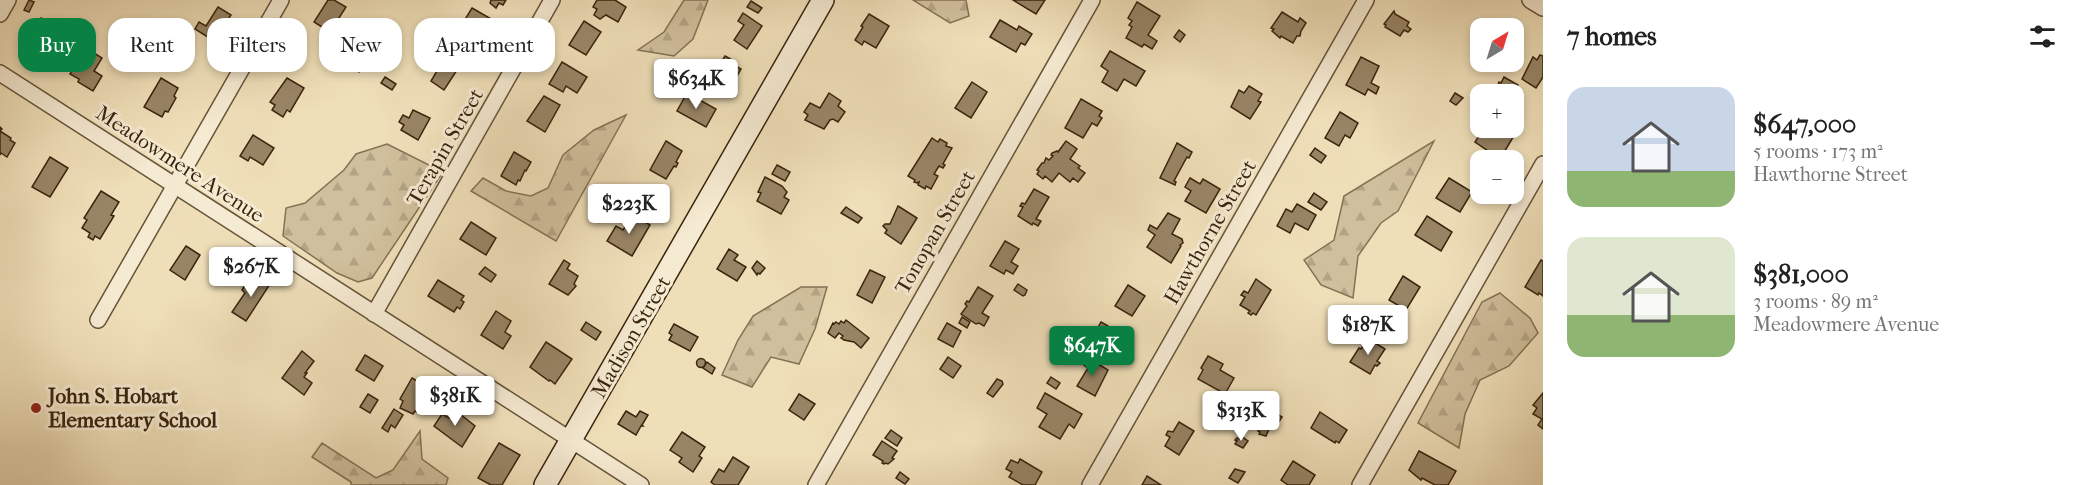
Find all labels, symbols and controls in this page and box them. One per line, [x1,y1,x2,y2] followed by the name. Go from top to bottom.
[18,18,96,72] chip: Buy
[108,18,195,72] chip: Rent
[207,18,307,72] chip: Filters
[319,18,402,72] chip: New
[414,18,555,72] chip: Apartment
[1470,18,1524,72] north arrow
[1470,18,1524,204] map controls
[2026,20,2059,53] icon: filters
[1567,21,1657,52] text: 7 homes
[654,59,738,110] pin: $634K
[668,67,724,90] text: $634K
[402,84,488,210] street label: Terapin Street
[1470,84,1524,138] button: +
[91,101,269,227] street label: Meadowmere Avenue
[1753,109,1856,140] text: $647,000
[1615,111,1687,183] icon: home
[1753,140,1883,163] text: 5 rooms · 173 m²
[1470,150,1524,204] button: −
[1159,155,1261,308] street label: Hawthorne Street
[1753,163,1908,186] text: Hawthorne Street
[890,166,980,298] street label: Tonopan Street
[587,184,671,235] pin: $223K
[602,192,656,215] text: $223K
[209,247,293,298] pin: $267K
[223,255,279,278] text: $267K
[1753,259,1849,290] text: $381,000
[1615,261,1687,333] icon: home
[586,271,676,402] street label: Madison Street
[1753,290,1878,313] text: 3 rooms · 89 m²
[1326,305,1410,356] pin: $187K
[1342,313,1394,336] text: $187K
[1753,313,1939,336] text: Meadowmere Avenue
[1050,326,1134,377] pin: $647K
[1063,334,1121,357] text: $647K
[413,376,497,427] pin: $381K
[46,384,217,432] place label: John S. Hobart Elementary School
[430,384,480,407] text: $381K
[1199,391,1283,442] pin: $313K
[1216,399,1266,422] text: $313K
[29,401,43,415] marker: John S. Hobart Elementary School

